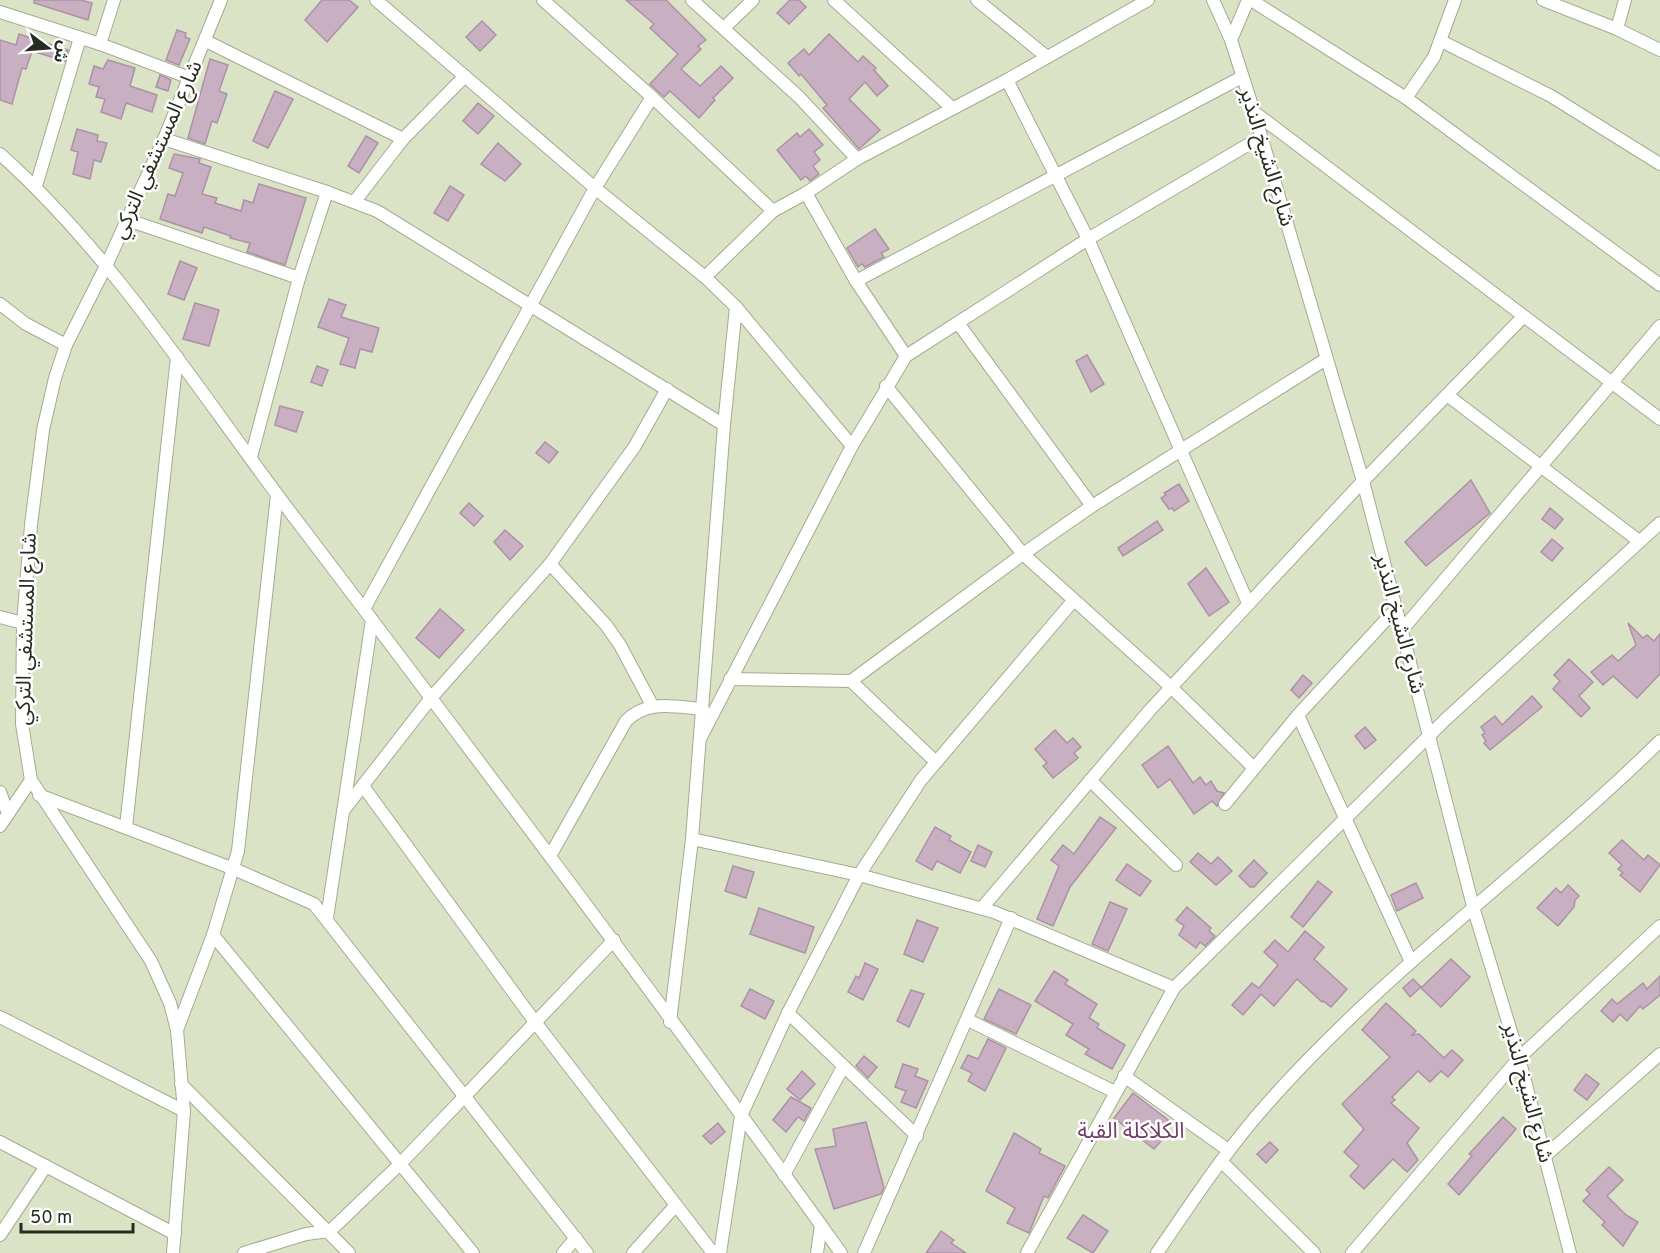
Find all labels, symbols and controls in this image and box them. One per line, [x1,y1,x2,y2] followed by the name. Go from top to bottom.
[18,18,78,78] north arrow
[48,38,73,65] text: ش
[106,57,210,244] street label: شارع المستشفي التركي
[1232,83,1300,230] street label: شارع الشيخ النذير
[10,532,45,726] street label: شارع المستشفي التركي
[1367,550,1431,697] street label: شارع الشيخ النذير
[1495,1019,1559,1166] street label: شارع الشيخ النذير
[1078,1119,1184,1146] district label: الكلاكلة القبة
[21,1196,134,1234] scale bar
[30,1207,72,1230] text: 50 m

